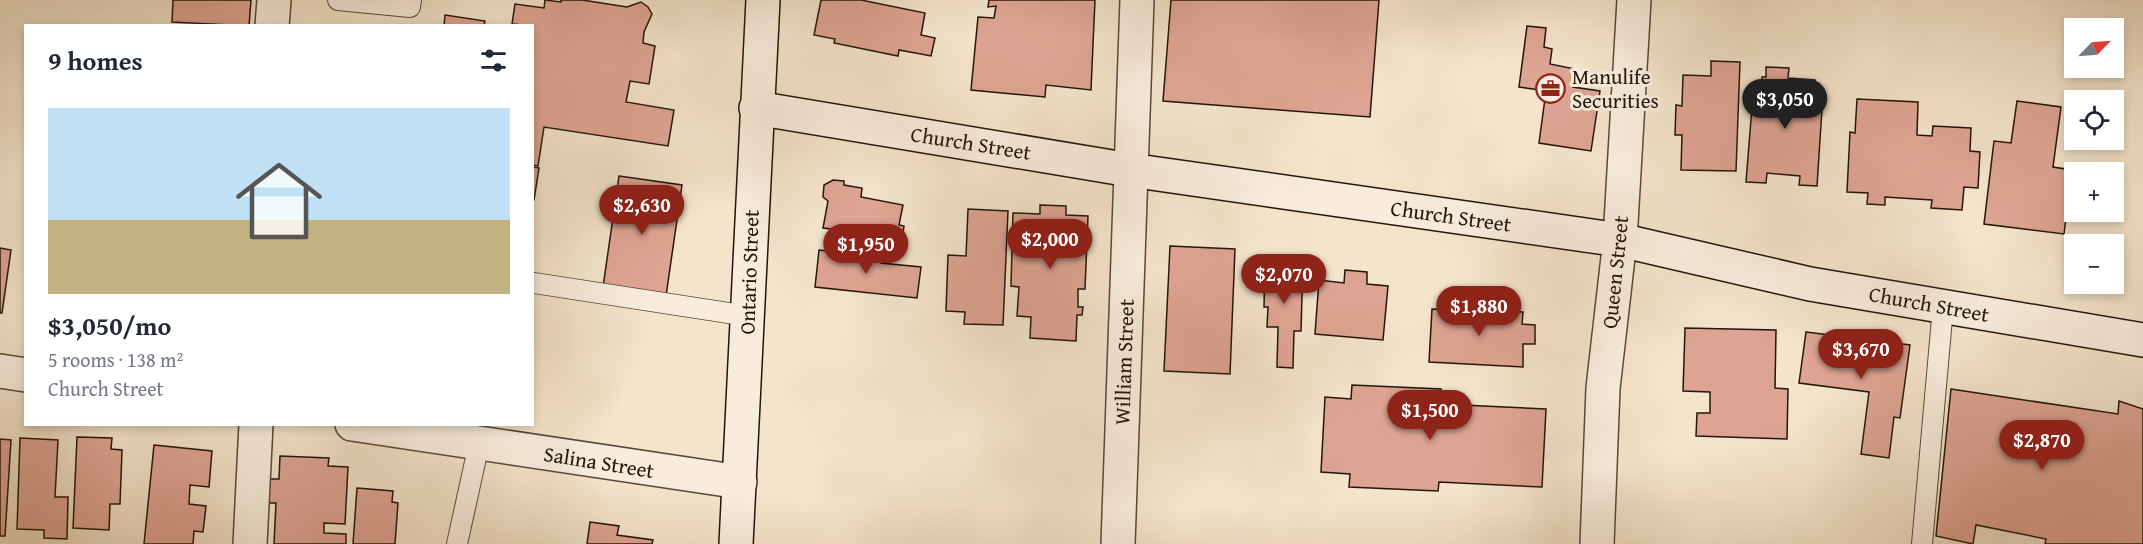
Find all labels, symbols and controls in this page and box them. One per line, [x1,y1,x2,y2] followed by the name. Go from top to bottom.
[2064,18,2124,78] north arrow
[2064,18,2124,294] map controls
[48,41,143,80] text: 9 homes
[477,44,510,77] icon: filters
[1572,61,1659,116] place label: Manulife Securities
[1535,72,1567,104] office icon: Manulife Securities
[1736,79,1834,130] pin: $3,050
[1756,84,1814,113] text: $3,050
[2064,90,2124,150] button: locate
[909,118,1034,168] street label: Church Street
[225,147,333,255] icon: home
[2064,162,2124,222] button: +
[593,185,691,236] pin: $2,630
[613,190,671,219] text: $2,630
[1389,192,1514,240] street label: Church Street
[731,208,767,335] street label: Ontario Street
[1594,213,1636,330] street label: Queen Street
[1001,219,1099,270] pin: $2,000
[817,224,915,275] pin: $1,950
[1021,224,1079,253] text: $2,000
[837,229,895,258] text: $1,950
[2064,234,2124,294] button: −
[1235,254,1333,305] pin: $2,070
[1255,259,1313,288] text: $2,070
[1867,278,1992,330] street label: Church Street
[1430,286,1528,337] pin: $1,880
[1450,291,1508,320] text: $1,880
[1106,298,1142,426] street label: William Street
[48,306,171,345] text: $3,050/mo
[1812,329,1910,380] pin: $3,670
[1832,334,1890,363] text: $3,670
[48,345,183,374] text: 5 rooms · 138 m²
[48,374,164,403] text: Church Street
[1381,390,1479,441] pin: $1,500
[1401,395,1459,424] text: $1,500
[1993,420,2091,471] pin: $2,870
[2013,425,2071,454] text: $2,870
[542,438,657,486] street label: Salina Street

